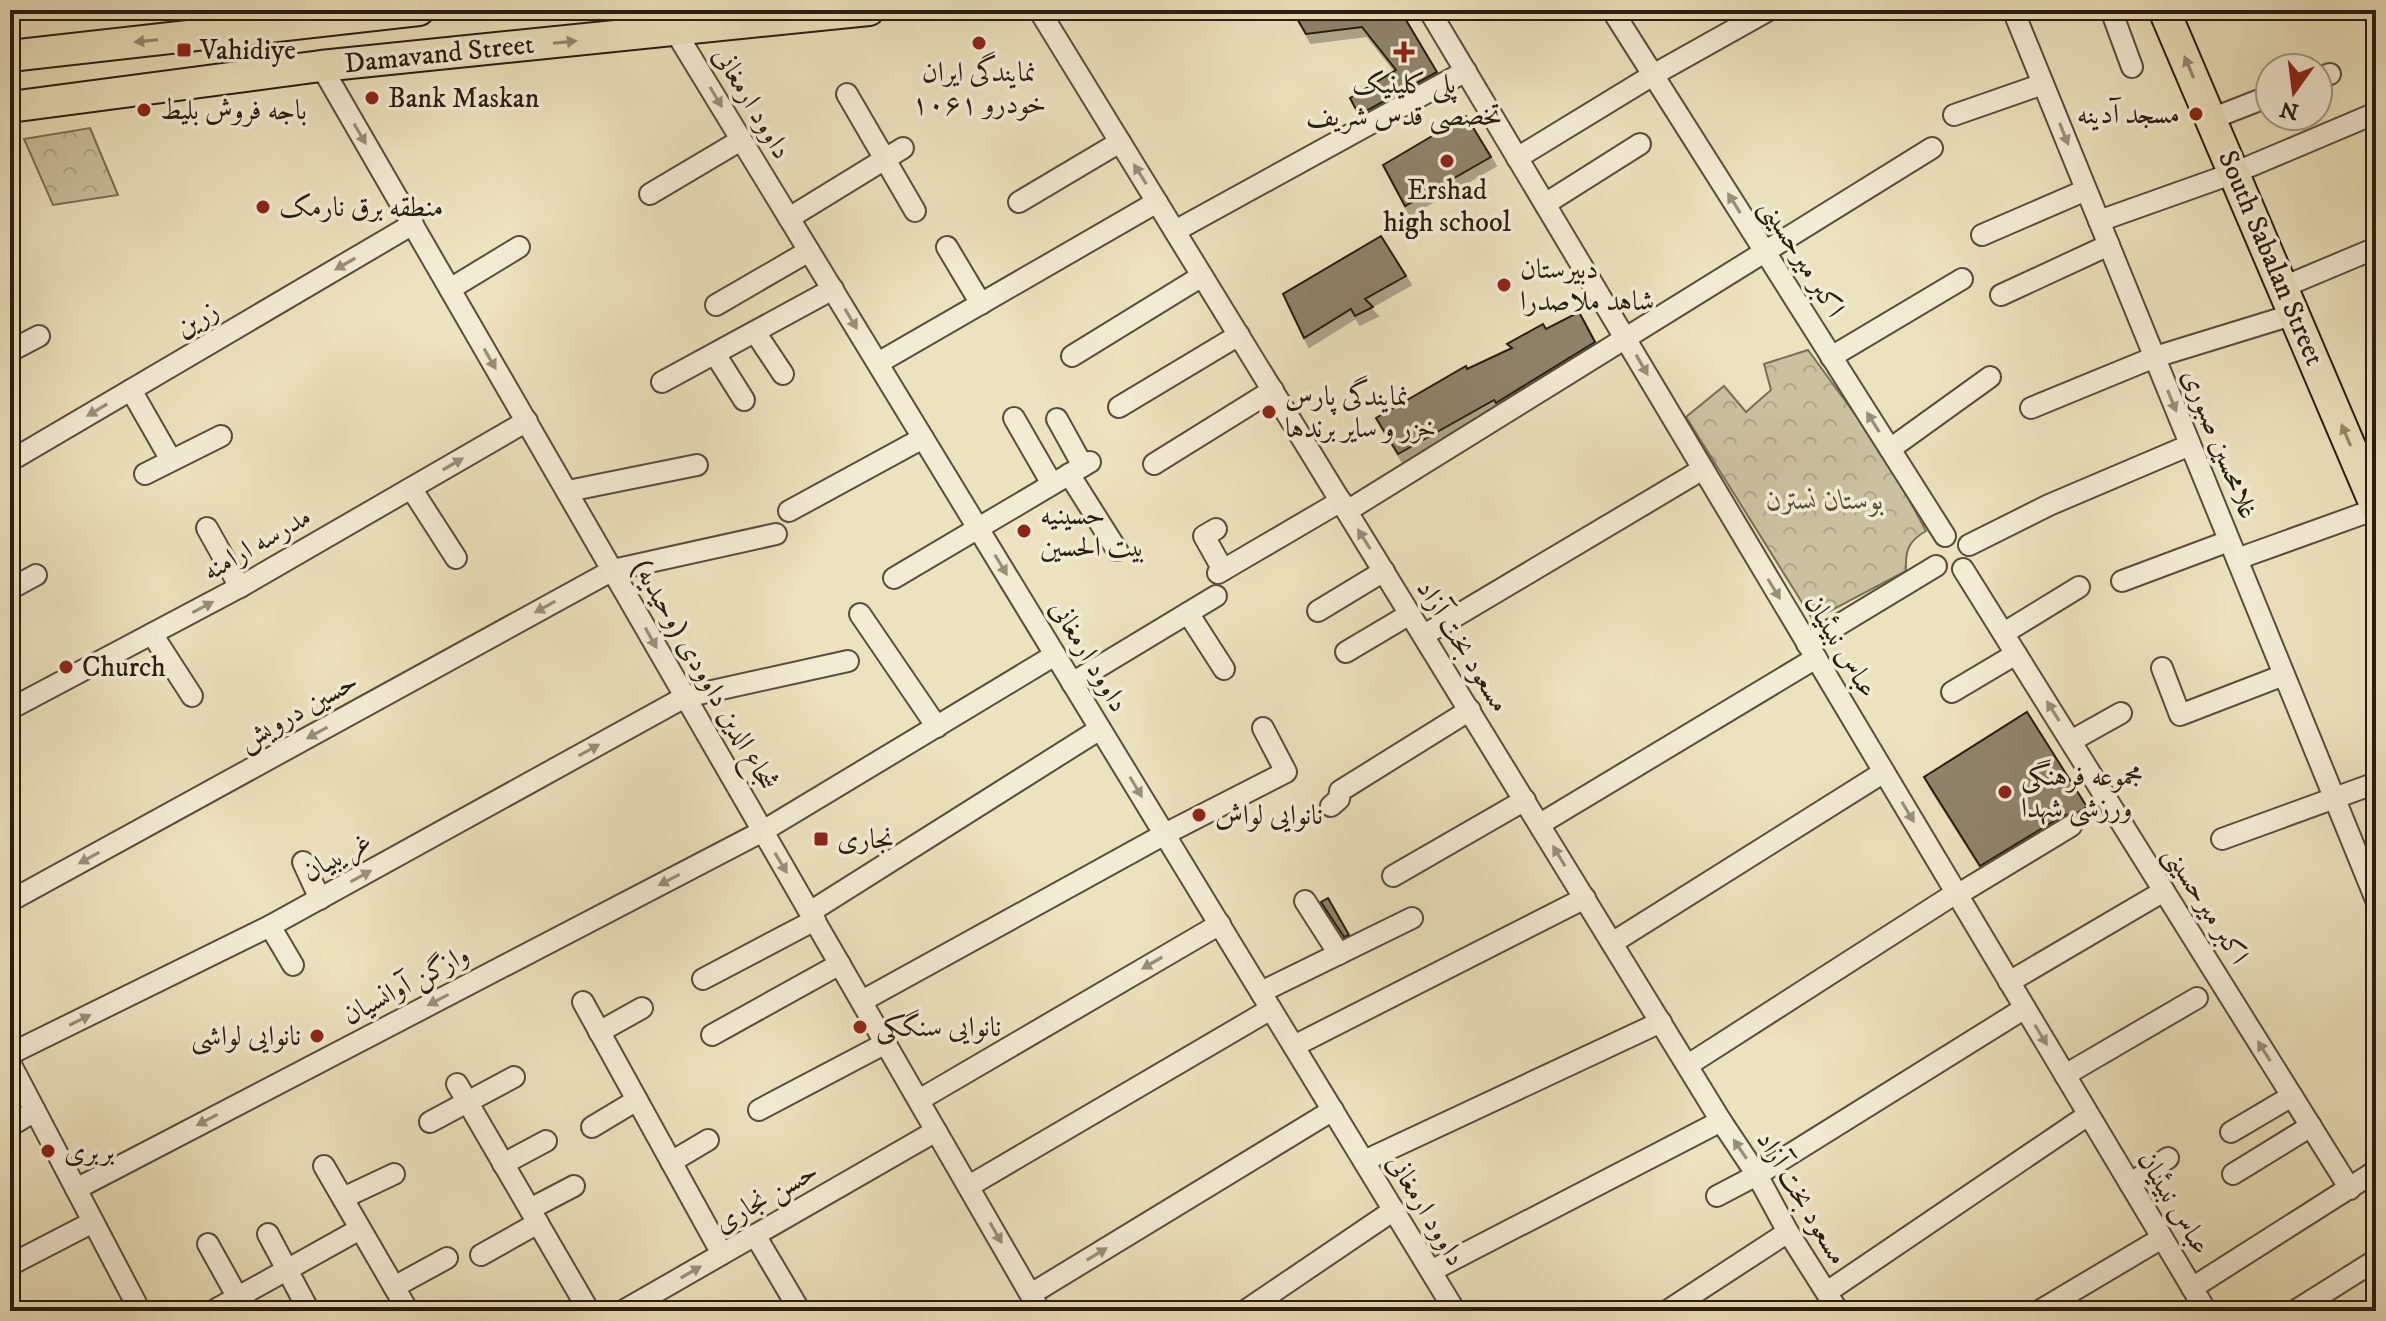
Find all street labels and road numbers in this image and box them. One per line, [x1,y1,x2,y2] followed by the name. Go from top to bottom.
[342,27,536,81] street label: Damavand Street
[705,40,799,166] street label: داوود ارمغانی
[2210,145,2332,371] street label: South Sabalan Street
[1750,192,1852,325] street label: اکبر میرحسینی
[169,293,225,345] street label: زرین
[2174,364,2266,524] street label: غلامحسین صبوری
[197,499,317,589] street label: مدرسه ارامنه
[620,553,786,800] street label: شجاع الدین داوودی (وحیدیه)
[1408,573,1518,719] street label: مسعود بخت آزاد
[1796,588,1886,704] street label: عباس نبیئیان
[1042,593,1136,719] street label: داوود ارمغانی
[232,664,364,758] street label: حسین درویش
[296,824,378,891] street label: غریبیان
[2154,839,2256,972] street label: اکبر میرحسینی
[337,937,475,1033] street label: وازگن آوانسیان
[1748,1125,1856,1271] street label: مسعود بخت آزاد
[2129,1145,2219,1261] street label: عباس نبیئیان
[1379,1147,1473,1273] street label: داوود ارمغانی
[708,1153,824,1241] street label: حسن نجاری

